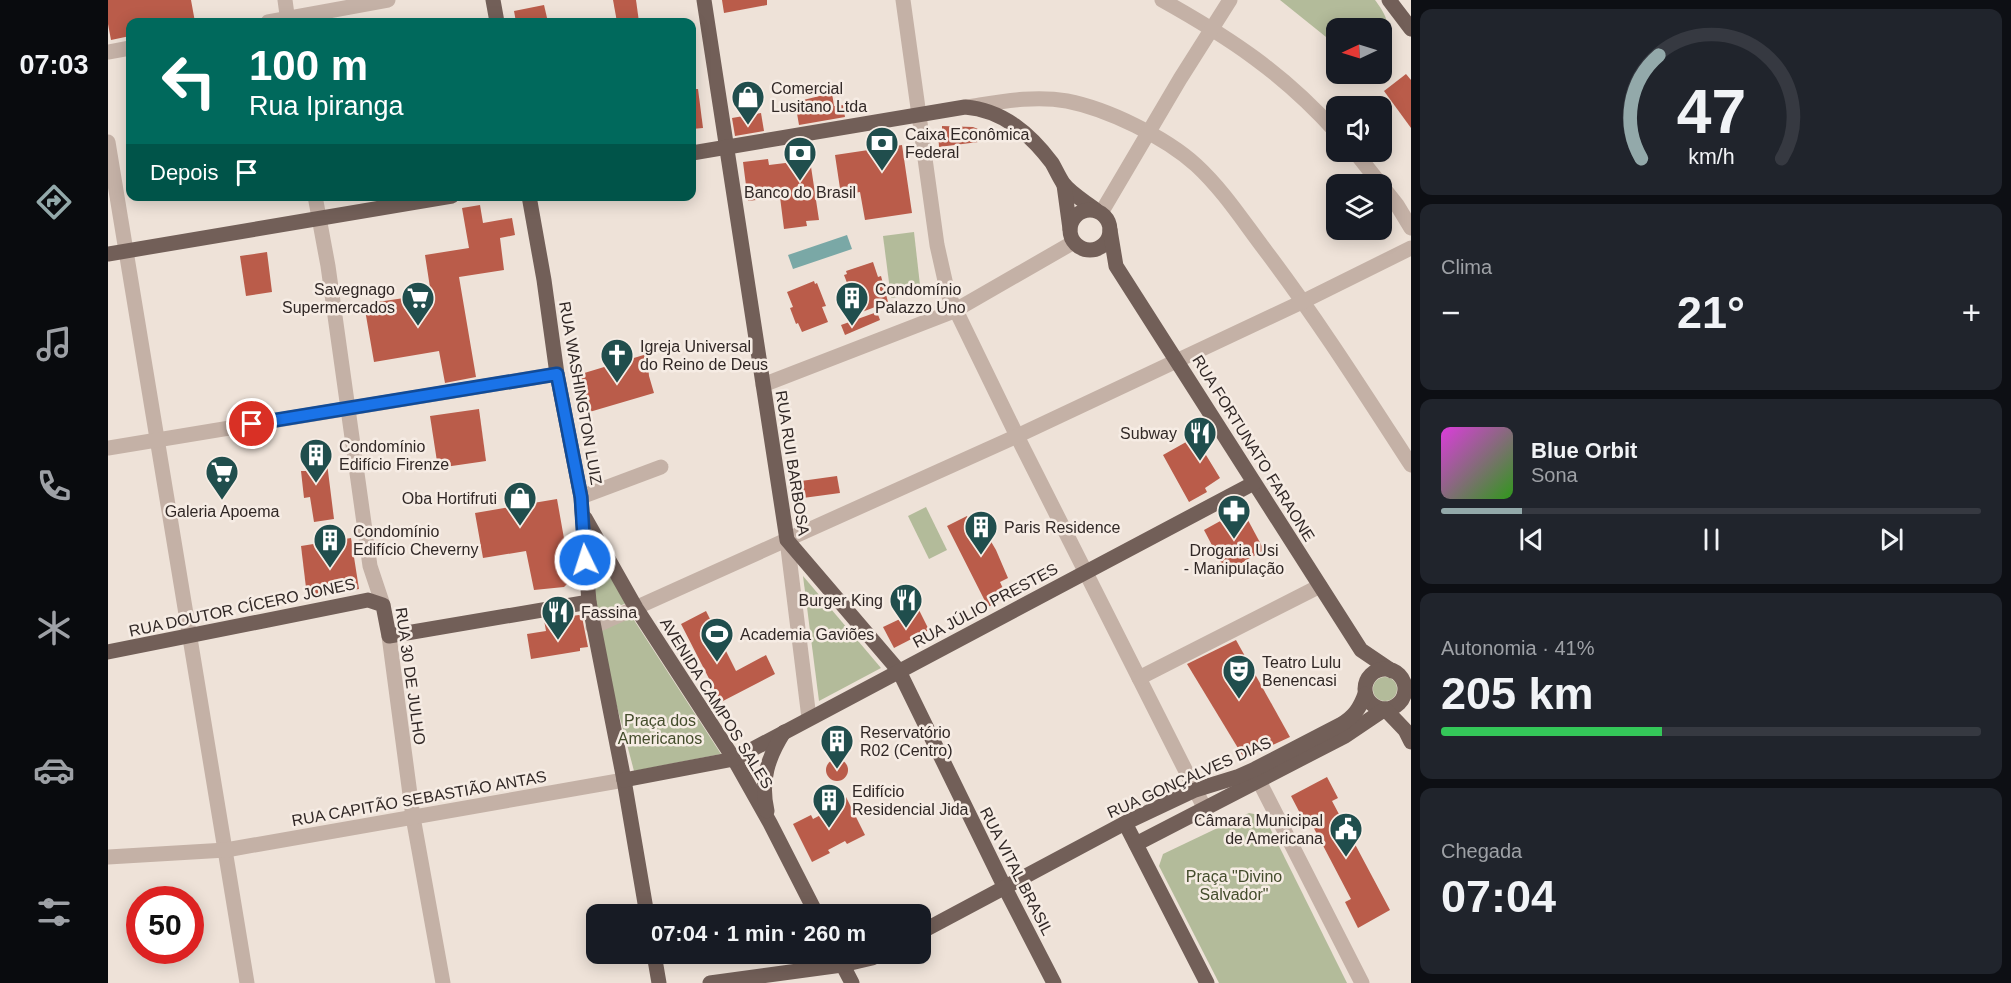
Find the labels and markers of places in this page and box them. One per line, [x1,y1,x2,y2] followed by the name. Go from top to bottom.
[730,79,766,126] shop icon: Comercial Lusitano Ltda
[771,80,867,115] place label: Comercial Lusitano Ltda
[864,125,900,172] bank icon: Caixa Econômica Federal
[905,126,1030,161] place label: Caixa Econômica Federal
[782,135,818,182] bank icon: Banco do Brasil
[744,184,856,201] place label: Banco do Brasil
[400,280,436,327] supermarket icon: Savegnago Supermercados
[834,280,870,327] building icon: Condomínio Palazzo Uno
[282,281,395,316] place label: Savegnago Supermercados
[875,281,966,316] place label: Condomínio Palazzo Uno
[599,337,635,384] church icon: Igreja Universal do Reino de Deus
[640,338,768,373] place label: Igreja Universal do Reino de Deus
[226,398,277,449] pin
[1182,415,1218,462] restaurant icon: Subway
[1120,425,1177,442] place label: Subway
[298,437,334,484] building icon: Condomínio Edifício Firenze
[339,438,449,473] place label: Condomínio Edifício Firenze
[204,454,240,501] supermarket icon: Galeria Apoema
[502,480,538,527] shop icon: Oba Hortifruti
[402,490,497,507] place label: Oba Hortifruti
[1216,493,1252,540] pharmacy icon: Drogaria Usi - Manipulação
[165,503,279,520] place label: Galeria Apoema
[963,509,999,556] building icon: Paris Residence
[1004,519,1121,536] place label: Paris Residence
[312,522,348,569] building icon: Condomínio Edifício Cheverny
[353,523,478,558] place label: Condomínio Edifício Cheverny
[1184,542,1284,577] place label: Drogaria Usi - Manipulação
[888,582,924,629] restaurant icon: Burger King
[799,592,883,609] place label: Burger King
[540,594,576,641] restaurant icon: Fassina
[581,604,637,621] place label: Fassina
[699,616,735,663] sports icon: Academia Gaviões
[740,626,874,643] place label: Academia Gaviões
[1221,653,1257,700] theatre icon: Teatro Lulu Benencasi
[1262,654,1341,689] place label: Teatro Lulu Benencasi
[819,723,855,770] building icon: Reservatório R02 (Centro)
[860,724,952,759] place label: Reservatório R02 (Centro)
[811,782,847,829] building icon: Edifício Residencial Jida
[852,783,969,818] place label: Edifício Residencial Jida
[1328,811,1364,858] public building icon: Câmara Municipal de Americana
[1194,812,1323,847] place label: Câmara Municipal de Americana

